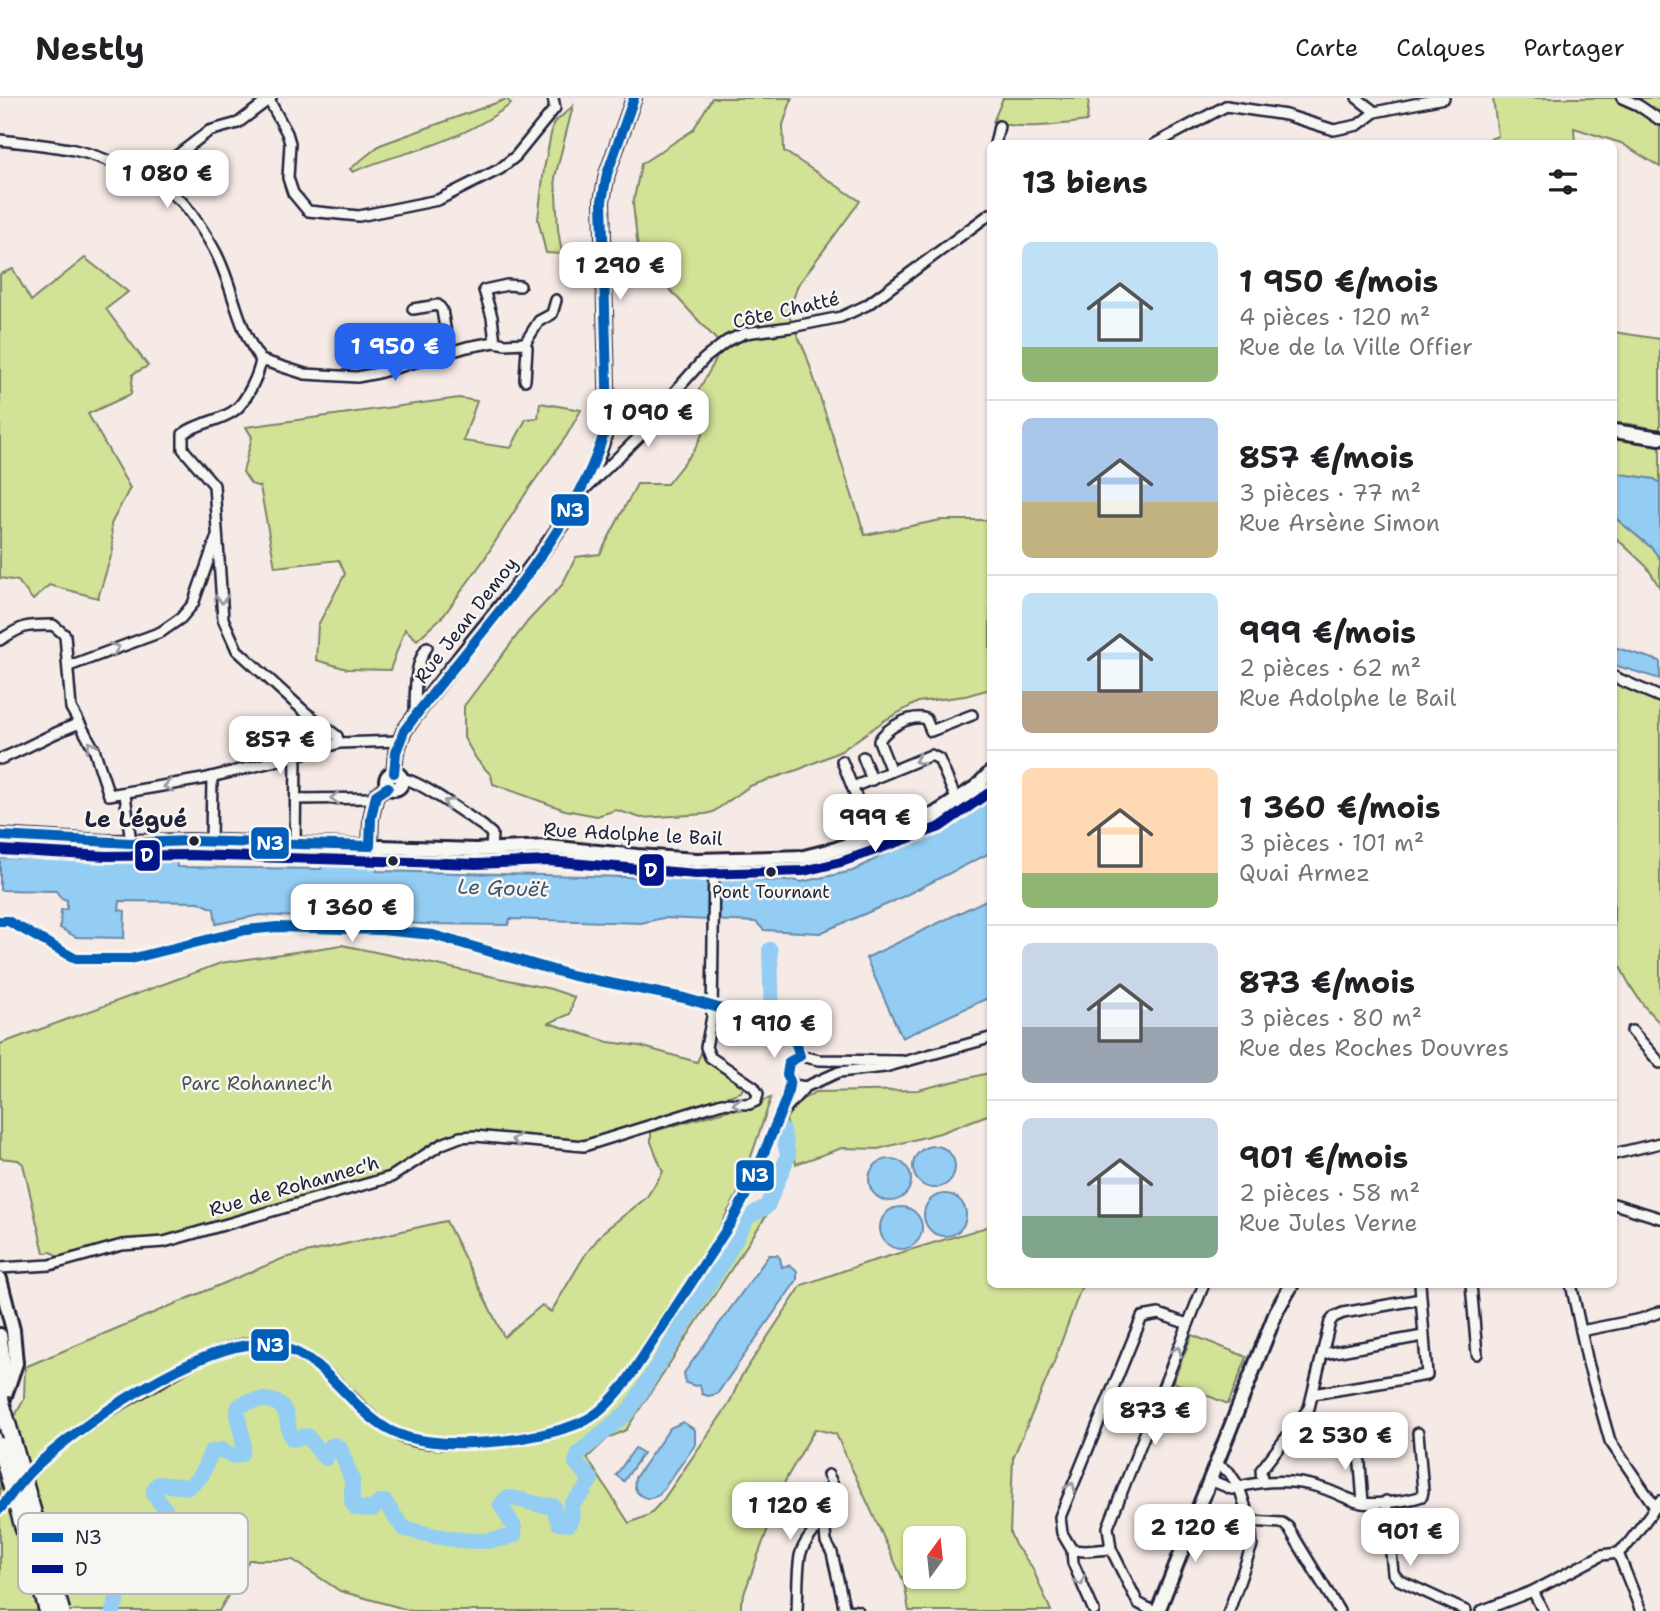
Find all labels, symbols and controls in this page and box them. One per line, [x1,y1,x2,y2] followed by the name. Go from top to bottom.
[35,26,145,71] text: Nestly
[1295,32,1358,64] text: Carte
[1396,32,1486,64] text: Calques
[1524,32,1625,64] text: Partager
[102,150,232,210] pin: 1 080 €
[122,158,212,188] text: 1 080 €
[1022,162,1148,203] text: 13 biens
[1544,163,1582,201] icon: filters
[555,242,685,302] pin: 1 290 €
[575,250,665,280] text: 1 290 €
[1239,261,1438,302] text: 1 950 €/mois
[1078,270,1162,354] icon: home
[730,286,842,334] street label: Côte Chatté
[1239,302,1430,332] text: 4 pièces · 120 m²
[330,324,460,383] pin: 1 950 €
[351,331,439,361] text: 1 950 €
[1239,332,1473,362] text: Rue de la Ville Offier
[583,390,713,449] pin: 1 090 €
[603,397,693,427] text: 1 090 €
[1239,437,1414,478] text: 857 €/mois
[1078,446,1162,530] icon: home
[1239,478,1421,508] text: 3 pièces · 77 m²
[550,493,590,527] line badge: N3
[556,498,584,523] text: N3
[1239,508,1440,538] text: Rue Arsène Simon
[409,552,523,688] street label: Rue Jean Demoy
[214,594,229,605] one-way arrow
[1239,612,1416,653] text: 999 €/mois
[1078,621,1162,705] icon: home
[108,642,120,656] one-way arrow
[1239,653,1421,683] text: 2 pièces · 62 m²
[1239,683,1456,713] text: Rue Adolphe le Bail
[231,716,329,776] pin: 857 €
[245,724,315,754] text: 857 €
[86,741,100,754] one-way arrow
[913,752,925,766] one-way arrow
[163,777,175,792] one-way arrow
[1239,787,1441,828] text: 1 360 €/mois
[330,790,340,806] one-way arrow
[826,794,924,854] pin: 999 €
[1078,796,1162,880] icon: home
[443,799,456,812] one-way arrow
[839,802,911,832] text: 999 €
[85,804,187,834] district label: Le Légué
[543,817,724,851] street label: Rue Adolphe le Bail
[250,826,290,860] line badge: N3
[1239,828,1424,858] text: 3 pièces · 101 m²
[256,831,284,856] text: N3
[187,834,201,848] unlabelled marker
[134,839,161,872] line badge: D
[140,843,154,868] text: D
[638,853,665,887] line badge: D
[386,854,400,868] unlabelled marker
[644,858,658,883] text: D
[1239,858,1370,888] text: Quai Armez
[764,865,778,879] marker: Pont Tournant
[457,872,550,904] water label: Le Gouët
[712,881,830,903] place label: Pont Tournant
[287,884,417,944] pin: 1 360 €
[307,892,397,922] text: 1 360 €
[1239,962,1415,1003] text: 873 €/mois
[1078,971,1162,1055] icon: home
[709,1000,839,1060] pin: 1 910 €
[1239,1003,1422,1033] text: 3 pièces · 80 m²
[732,1008,816,1038] text: 1 910 €
[1239,1033,1509,1063] text: Rue des Roches Douvres
[181,1071,333,1096] park label: Parc Rohannec'h
[731,1096,742,1111] one-way arrow
[510,1133,521,1148] one-way arrow
[1239,1137,1408,1178] text: 901 €/mois
[1078,1146,1162,1230] icon: home
[206,1150,382,1222] street label: Rue de Rohannec'h
[735,1159,775,1192] line badge: N3
[741,1163,769,1188] text: N3
[1239,1178,1420,1208] text: 2 pièces · 58 m²
[1239,1208,1417,1238] text: Rue Jules Verne
[250,1328,290,1362] line badge: N3
[256,1333,284,1358] text: N3
[1169,1346,1183,1358] one-way arrow
[1106,1388,1204,1447] pin: 873 €
[1119,1395,1191,1425] text: 873 €
[1280,1412,1410,1472] pin: 2 530 €
[1298,1420,1392,1450] text: 2 530 €
[725,1482,855,1542] pin: 1 120 €
[1063,1482,1077,1494] one-way arrow
[748,1490,832,1520] text: 1 120 €
[1130,1504,1260,1564] pin: 2 120 €
[1361,1508,1459,1568] pin: 901 €
[1150,1512,1240,1542] text: 2 120 €
[18,1513,248,1594] legend
[1377,1516,1443,1546] text: 901 €
[75,1525,102,1550] text: N3
[903,1526,966,1589] north arrow
[903,1526,966,1589] map controls
[75,1557,88,1582] text: D
[1072,1574,1086,1586] one-way arrow

